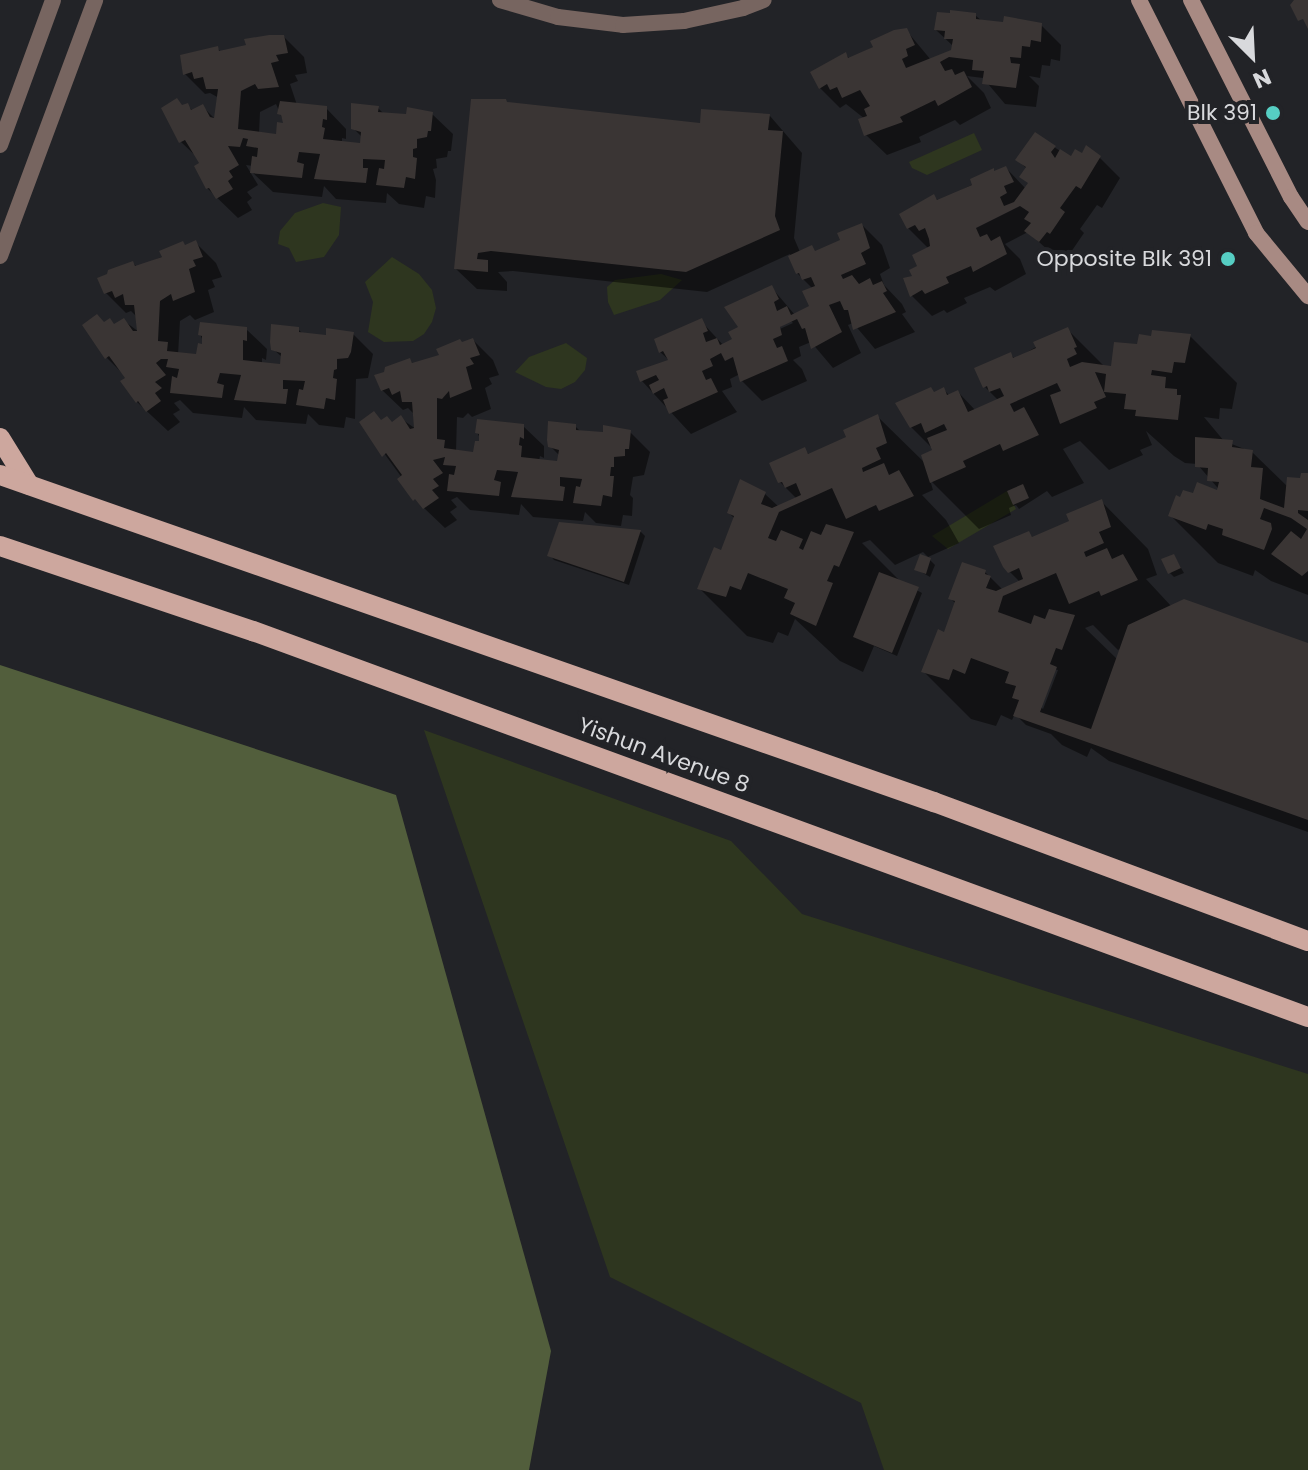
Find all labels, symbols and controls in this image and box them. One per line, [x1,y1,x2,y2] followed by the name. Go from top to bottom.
[1212,16,1292,96] north arrow
[1248,61,1276,96] text: N
[1187,100,1257,126] place label: Blk 391
[1264,104,1282,122] marker: Blk 391
[1037,246,1212,272] place label: Opposite Blk 391
[1219,250,1237,268] marker: Opposite Blk 391
[575,712,753,798] street label: Yishun Avenue 8

